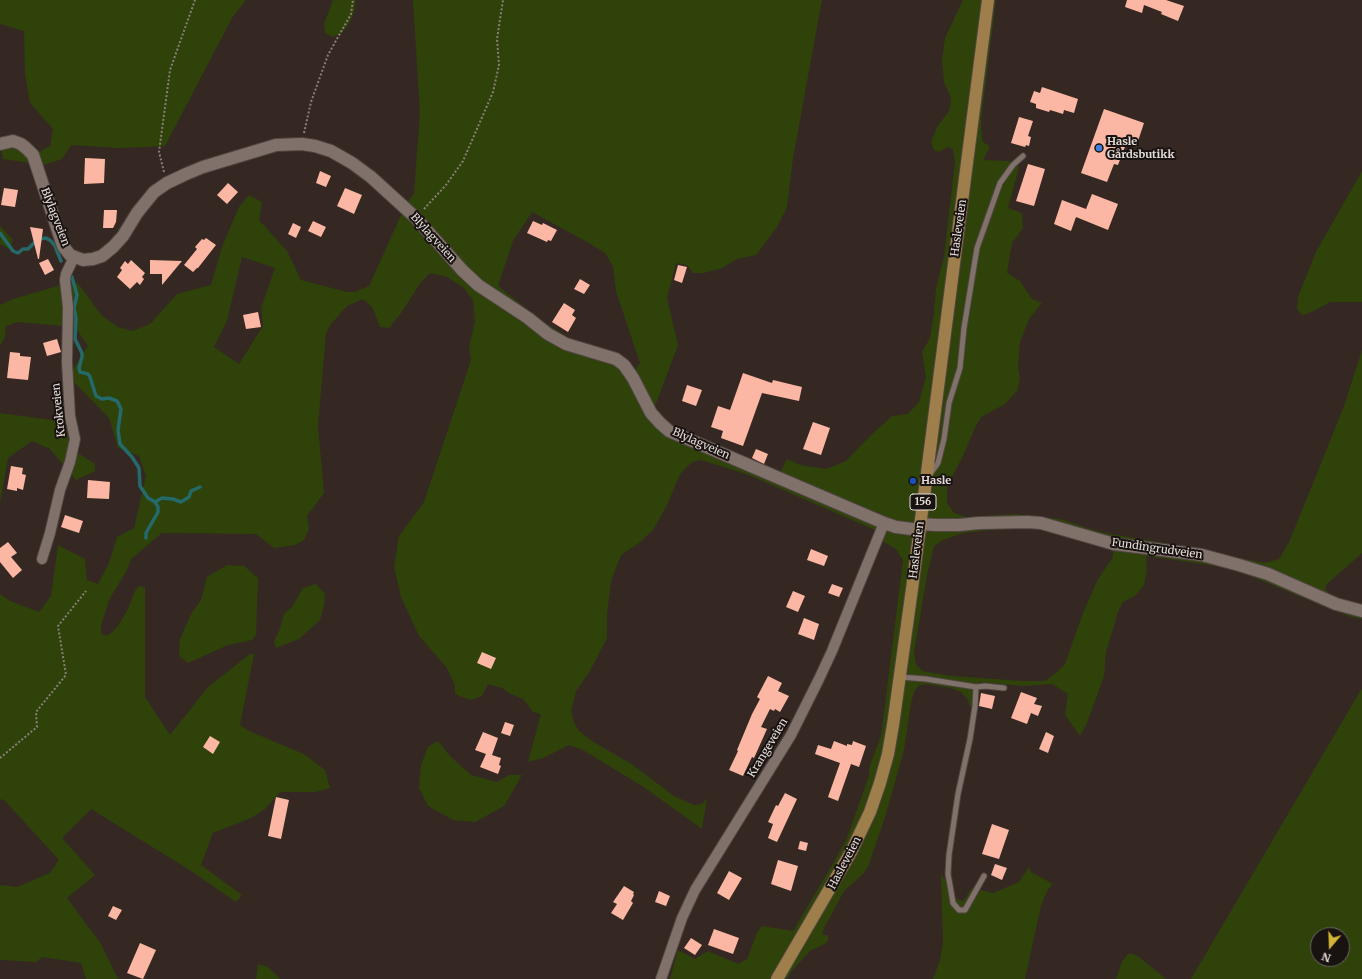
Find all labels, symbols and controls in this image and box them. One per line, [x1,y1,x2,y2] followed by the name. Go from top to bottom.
[1107,135,1175,161] place label: Hasle Gårdsbutikk
[1094,143,1104,153] marker: Hasle Gårdsbutikk
[38,186,72,248] street label: Blylagveien
[948,199,970,257] street label: Hasleveien
[408,211,458,265] street label: Blylagveien
[50,382,68,438] street label: Krokveien
[670,425,732,463] street label: Blylagveien
[921,474,951,488] place label: Hasle
[908,476,918,486] marker: Hasle
[910,494,936,510] road number: 156
[907,521,927,579] street label: Hasleveien
[1111,536,1203,562] street label: Fundingrudveien
[745,716,791,780] street label: Krangeveien
[826,834,864,892] street label: Hasleveien
[1310,927,1350,967] north arrow
[1320,949,1333,965] text: N

